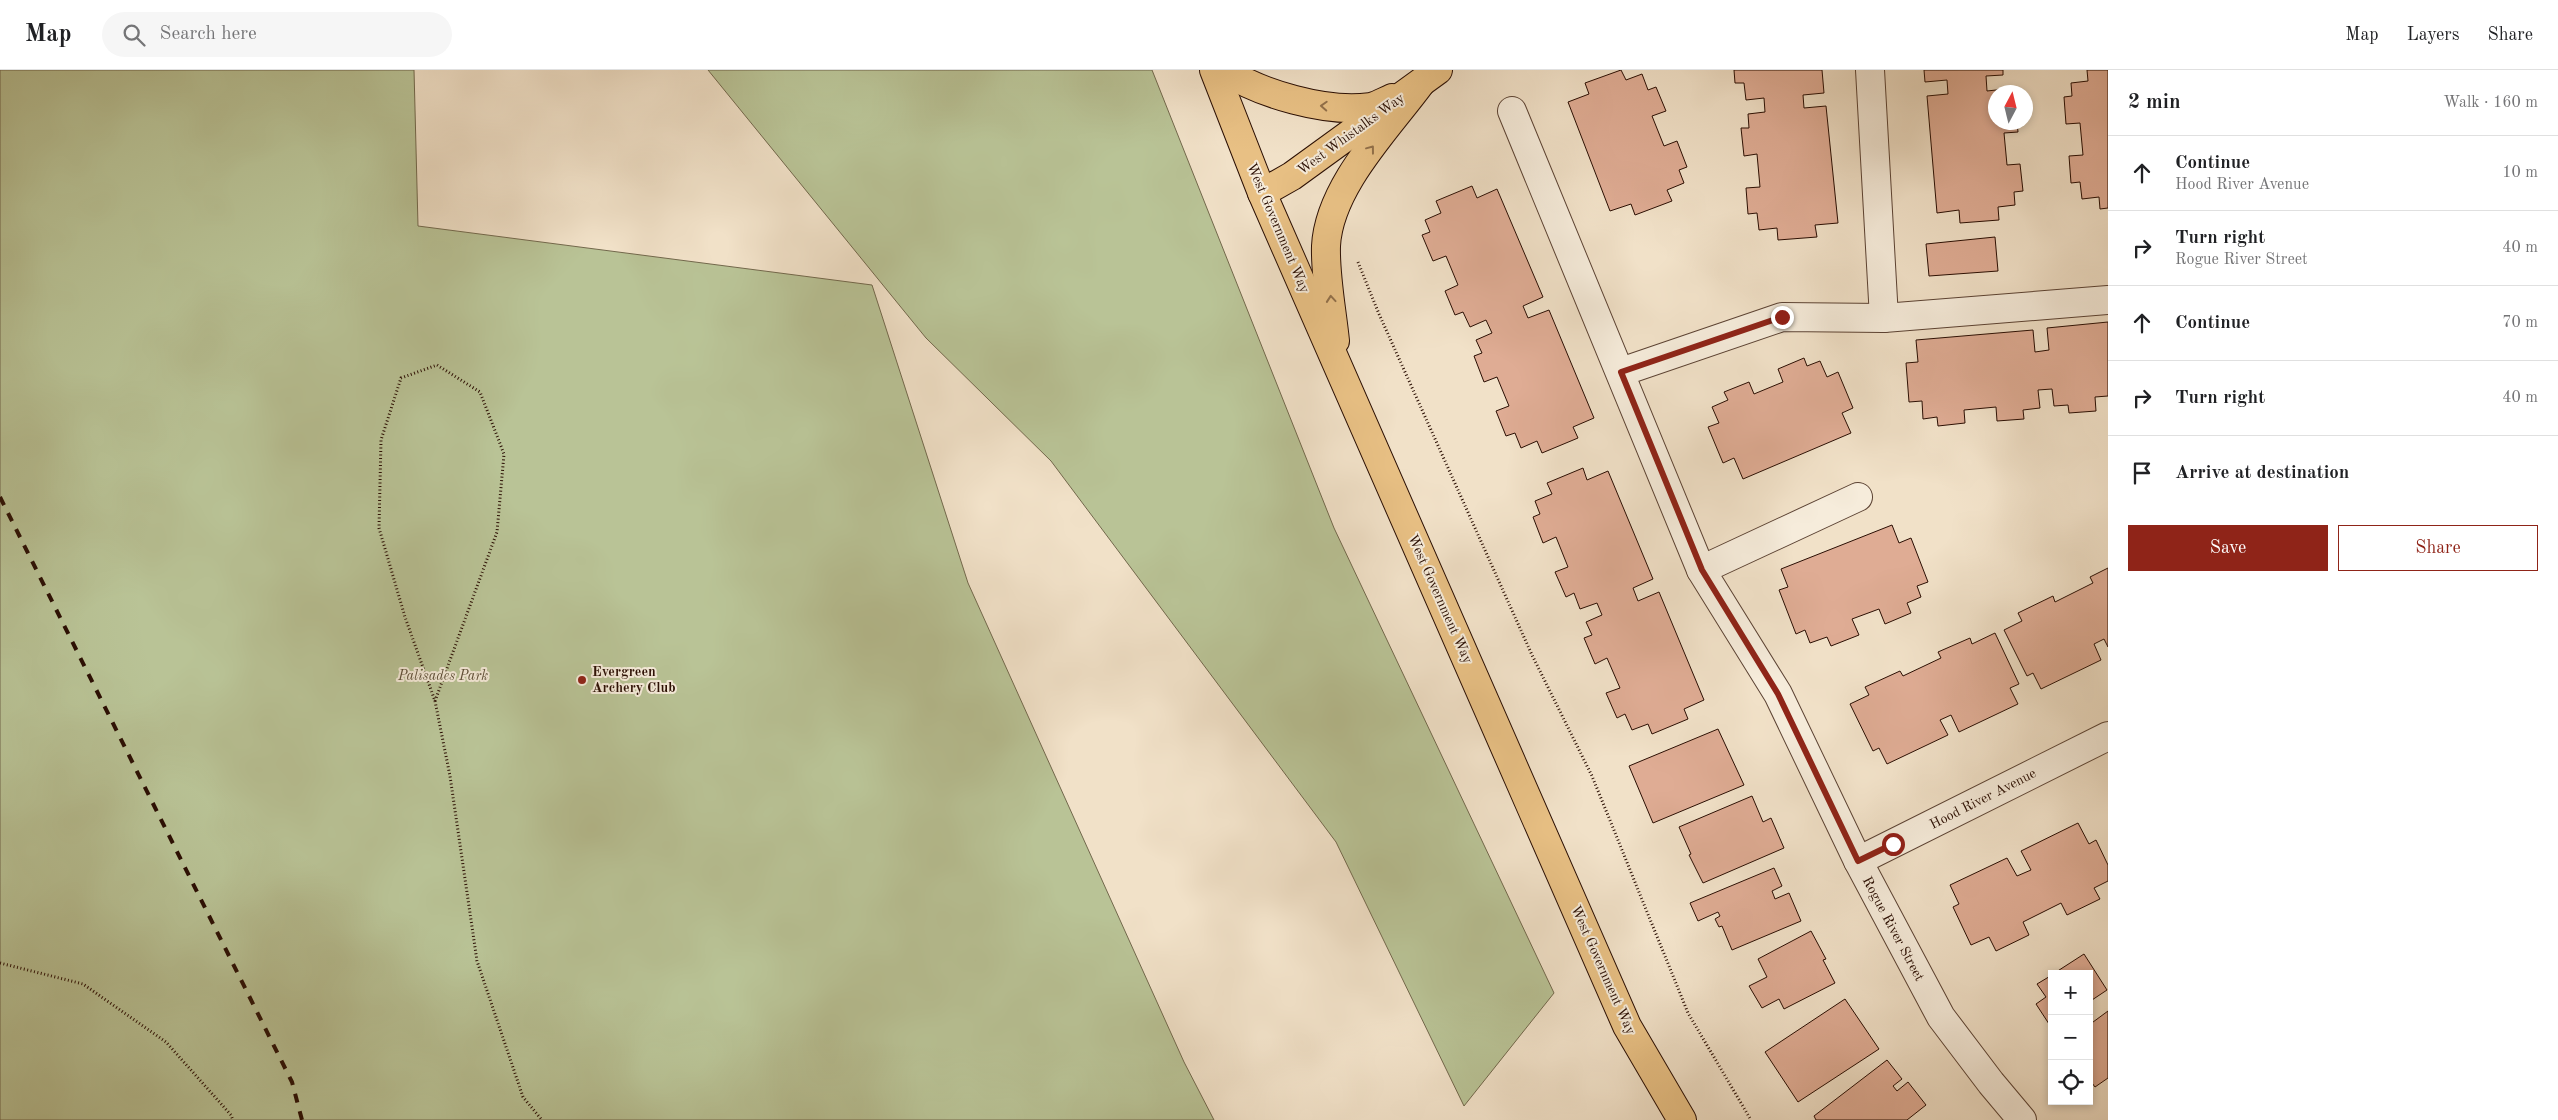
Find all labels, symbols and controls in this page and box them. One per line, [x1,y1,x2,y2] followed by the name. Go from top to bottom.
[102,12,452,57] search box
[120,21,148,49] icon: search
[25,23,72,47] text: Map
[160,25,257,44] text: Search here
[2345,26,2379,44] text: Map
[2407,26,2459,44] text: Layers
[2487,26,2533,44] text: Share
[1988,85,2033,130] north arrow
[1295,90,1407,177] street label: West Whistalks Way
[2128,92,2181,113] text: 2 min
[2443,95,2538,111] text: Walk · 160 m
[1320,100,1328,111] one-way arrow
[1366,146,1374,155] one-way arrow
[2175,154,2250,173] text: Continue
[2128,159,2156,187] icon: ahead
[1244,161,1312,296] street label: West Government Way
[2502,165,2538,181] text: 10 m
[2175,177,2309,193] text: Hood River Avenue
[2175,229,2265,248] text: Turn right
[2128,234,2156,262] icon: right
[2502,240,2538,256] text: 40 m
[2175,252,2308,268] text: Rogue River Street
[1326,295,1337,303] one-way arrow
[1771,306,1794,329] route end
[2128,309,2156,337] icon: ahead
[2175,314,2250,333] text: Continue
[2502,315,2538,331] text: 70 m
[2128,384,2156,412] icon: right
[2175,389,2265,408] text: Turn right
[2502,390,2538,406] text: 40 m
[2128,459,2156,487] icon: arrive
[2175,464,2349,483] text: Arrive at destination
[2128,525,2328,571] button: Save
[2338,525,2538,571] button: Share
[1405,532,1475,666] street label: West Government Way
[592,665,676,695] place label: Evergreen Archery Club
[397,669,488,683] park label: Palisades Park
[576,674,588,686] marker: Evergreen Archery Club
[1928,766,2038,832] street label: Hood River Avenue
[1882,833,1905,856] route start
[1860,874,1926,984] street label: Rogue River Street
[1568,903,1638,1037] street label: West Government Way
[2048,970,2093,1105] map controls
[2048,970,2093,1015] button: +
[2048,1015,2093,1060] button: −
[2048,1060,2093,1105] button: locate

